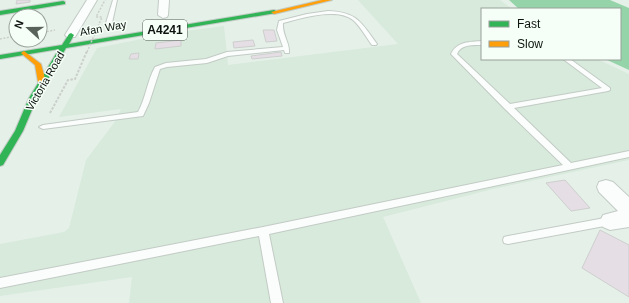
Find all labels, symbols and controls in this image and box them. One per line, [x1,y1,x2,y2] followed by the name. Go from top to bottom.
[8,8,48,48] north arrow
[481,8,621,60] legend
[517,17,541,31] text: Fast
[79,18,128,38] street label: Afan Way
[12,19,26,30] text: N
[143,20,187,40] road number: A4241
[517,37,543,51] text: Slow
[23,49,67,113] street label: Victoria Road

